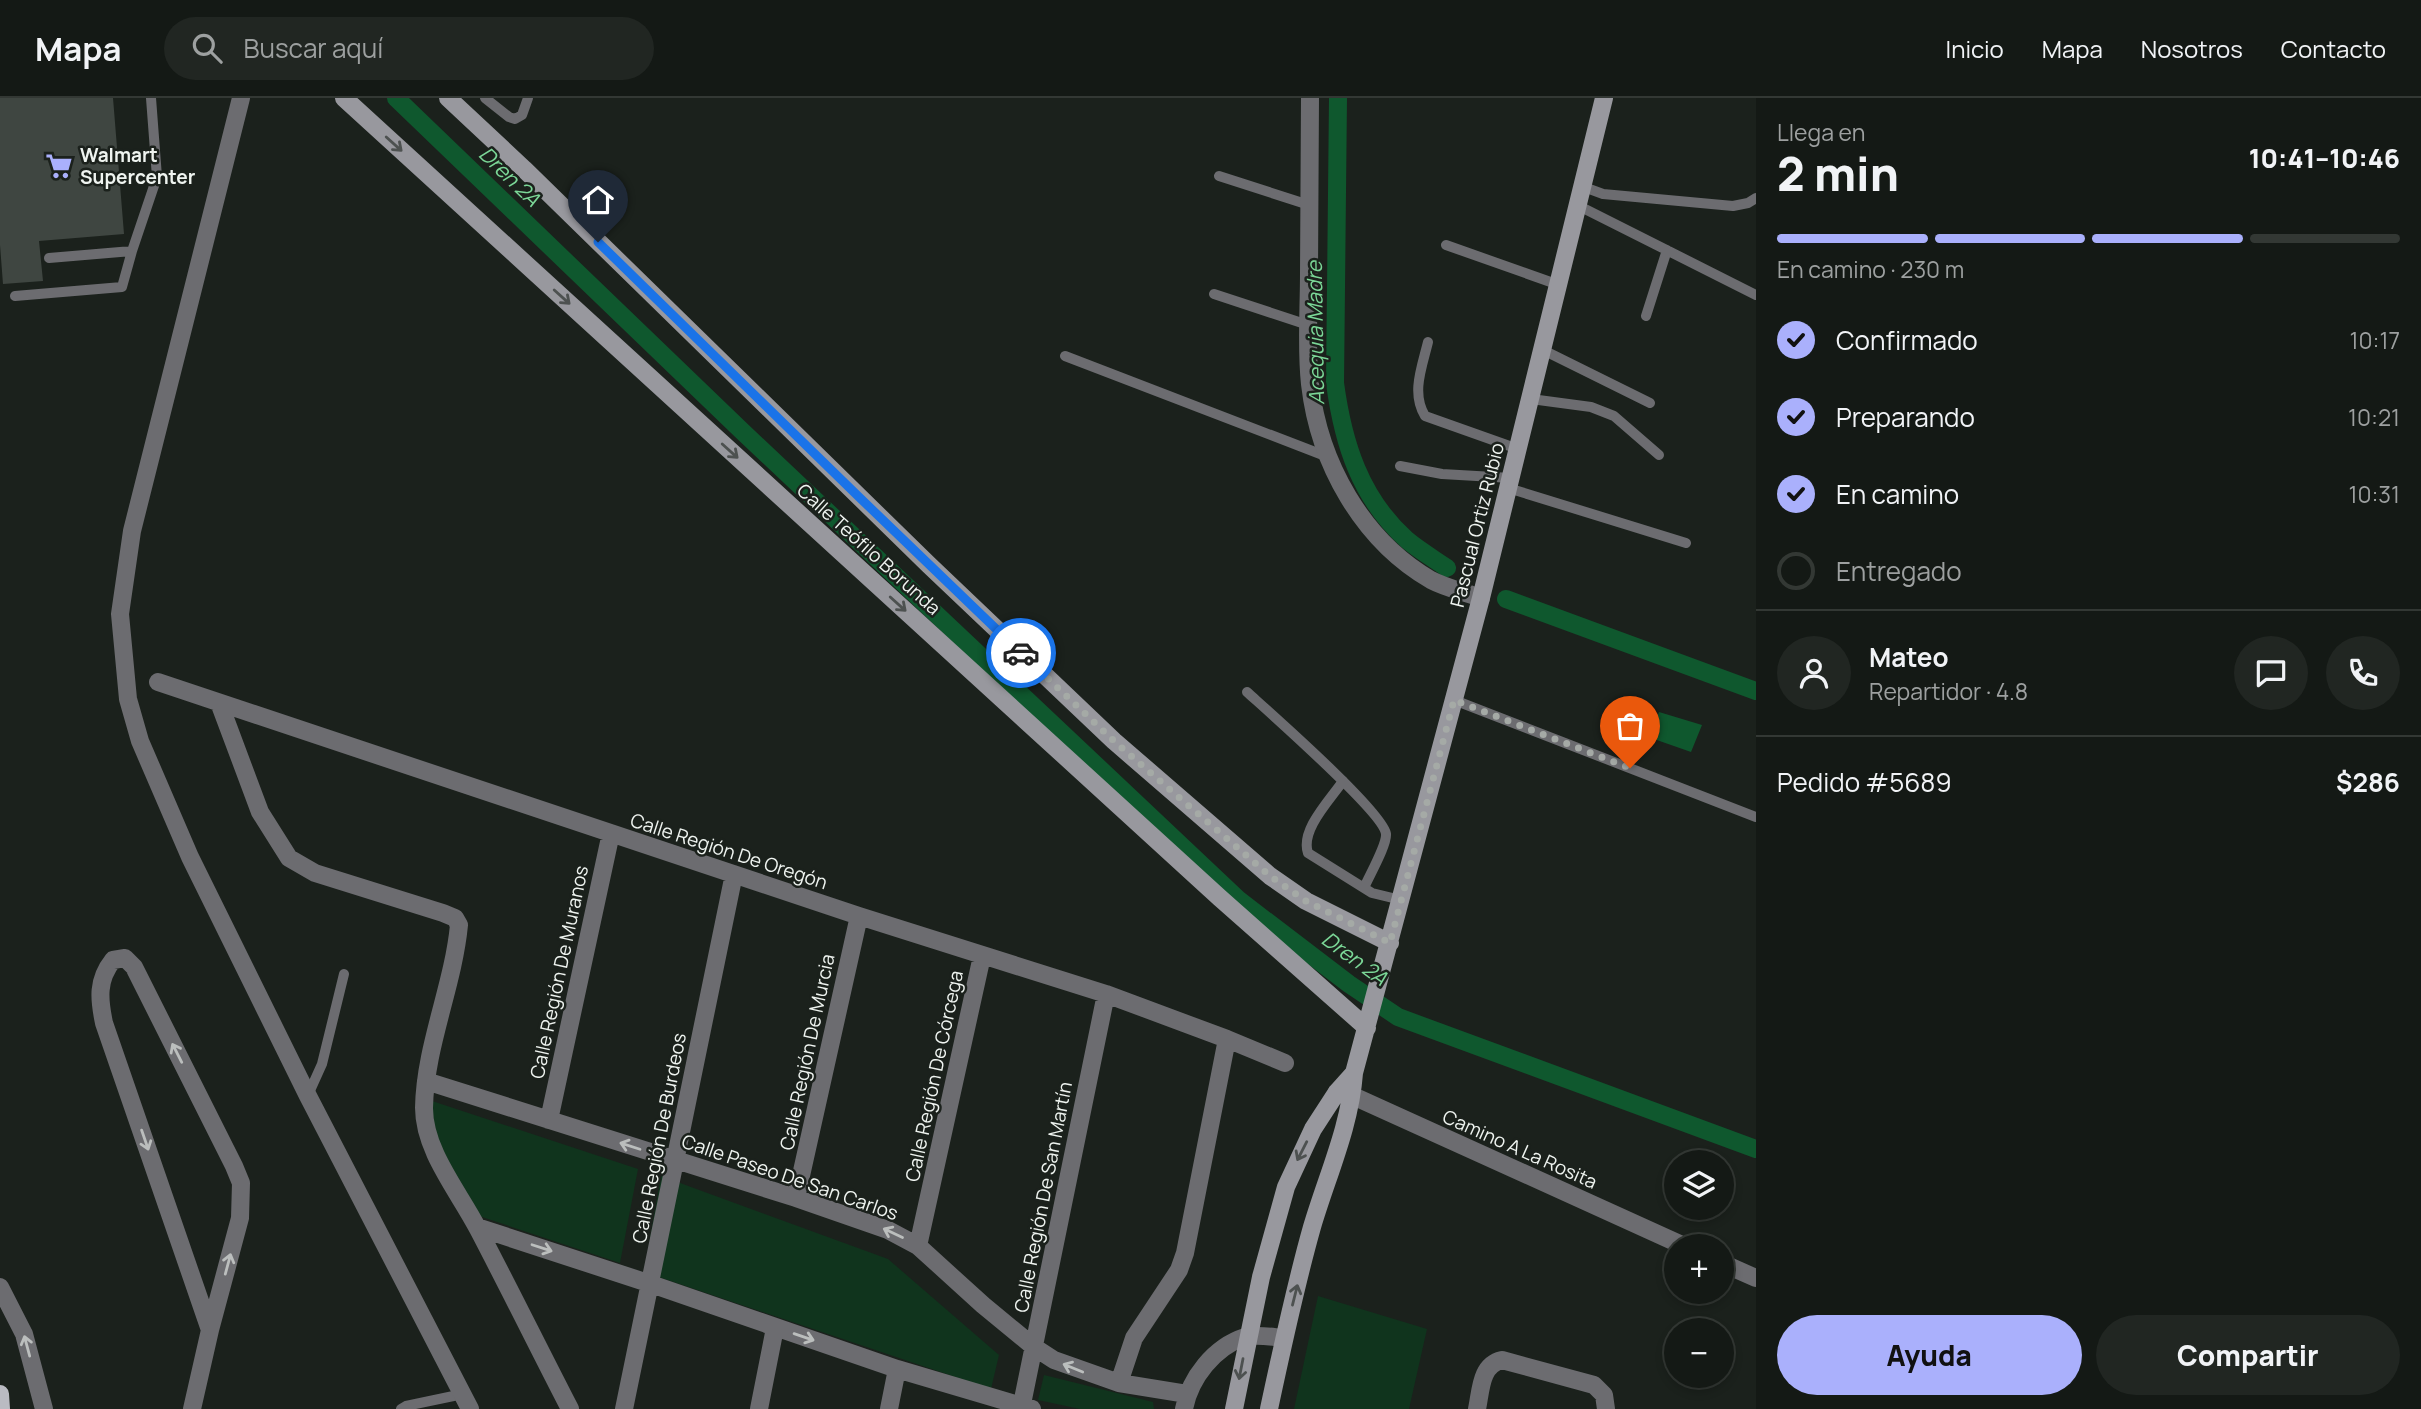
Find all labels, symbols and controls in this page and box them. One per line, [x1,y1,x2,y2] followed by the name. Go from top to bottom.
[164,17,654,80] search box
[35,26,122,71] text: Mapa
[188,29,226,67] icon: search
[244,30,383,66] text: Buscar aquí
[1946,32,2004,65] text: Inicio
[2042,32,2103,65] text: Mapa
[2141,32,2243,65] text: Nosotros
[2281,32,2386,65] text: Contacto
[1777,116,1865,148] text: Llega en
[385,136,403,152] one-way arrow
[473,140,547,212] water label: Dren 2A
[2249,140,2400,176] text: 10:41–10:46
[80,142,196,190] place label: Walmart Supercenter
[1777,142,1899,205] text: 2 min
[44,151,74,181] supermarket icon: Walmart Supercenter
[568,170,628,242] pin
[579,181,617,219] icon: home
[1777,253,1964,285] text: En camino · 230 m
[1300,259,1330,405] water label: Acequia Madre
[553,289,570,306] one-way arrow
[1777,321,1815,359] icon: check
[1836,322,1978,358] text: Confirmado
[2350,324,2400,356] text: 10:17
[1777,398,1815,436] icon: check
[1836,399,1975,435] text: Preparando
[2348,401,2400,433] text: 10:21
[1444,440,1510,610] street label: Pascual Ortiz Rubio
[721,442,738,459] one-way arrow
[1777,475,1815,513] icon: check
[1836,476,1959,512] text: En camino
[792,477,946,621] street label: Calle Teófilo Borunda
[2348,478,2400,510] text: 10:31
[1836,553,1962,589] text: Entregado
[889,596,907,612] one-way arrow
[986,618,1056,688] courier
[1002,634,1040,672] icon: car
[1777,636,1851,710] button: person
[2234,636,2308,710] button: chat
[2326,636,2400,710] button: phone
[1869,639,1948,675] text: Mateo
[1869,675,2028,707] text: Repartidor · 4.8
[1600,696,1660,768] pin
[1611,707,1649,745] icon: bag
[1777,764,1952,800] text: Pedido #5689
[2336,764,2400,800] text: $286
[627,807,831,895] street label: Calle Región De Oregón
[524,863,594,1081] street label: Calle Región De Muranos
[1316,925,1394,991] water label: Dren 2A
[774,952,840,1152] street label: Calle Región De Murcia
[899,968,969,1184] street label: Calle Región De Córcega
[626,1031,692,1245] street label: Calle Región De Burdeos
[170,1043,184,1064] one-way arrow
[1008,1079,1078,1315] street label: Calle Región De San Martín
[1439,1103,1601,1195] street label: Camino A La Rosita
[678,1128,902,1226] street label: Calle Paseo De San Carlos
[140,1129,152,1151] one-way arrow
[620,1139,642,1151] one-way arrow
[1294,1140,1308,1161] one-way arrow
[1664,1150,1734,1388] map controls
[1664,1150,1734,1220] button: layers
[883,1226,904,1239] one-way arrow
[1664,1234,1734,1304] button: +
[531,1243,553,1256] one-way arrow
[222,1253,235,1275] one-way arrow
[1289,1284,1302,1306] one-way arrow
[1777,1315,2082,1395] button: Ayuda
[2096,1315,2400,1395] button: Compartir
[1664,1318,1734,1388] button: −
[793,1331,815,1344] one-way arrow
[20,1335,33,1358] one-way arrow
[1234,1357,1248,1380] one-way arrow
[1063,1361,1085,1374] one-way arrow

